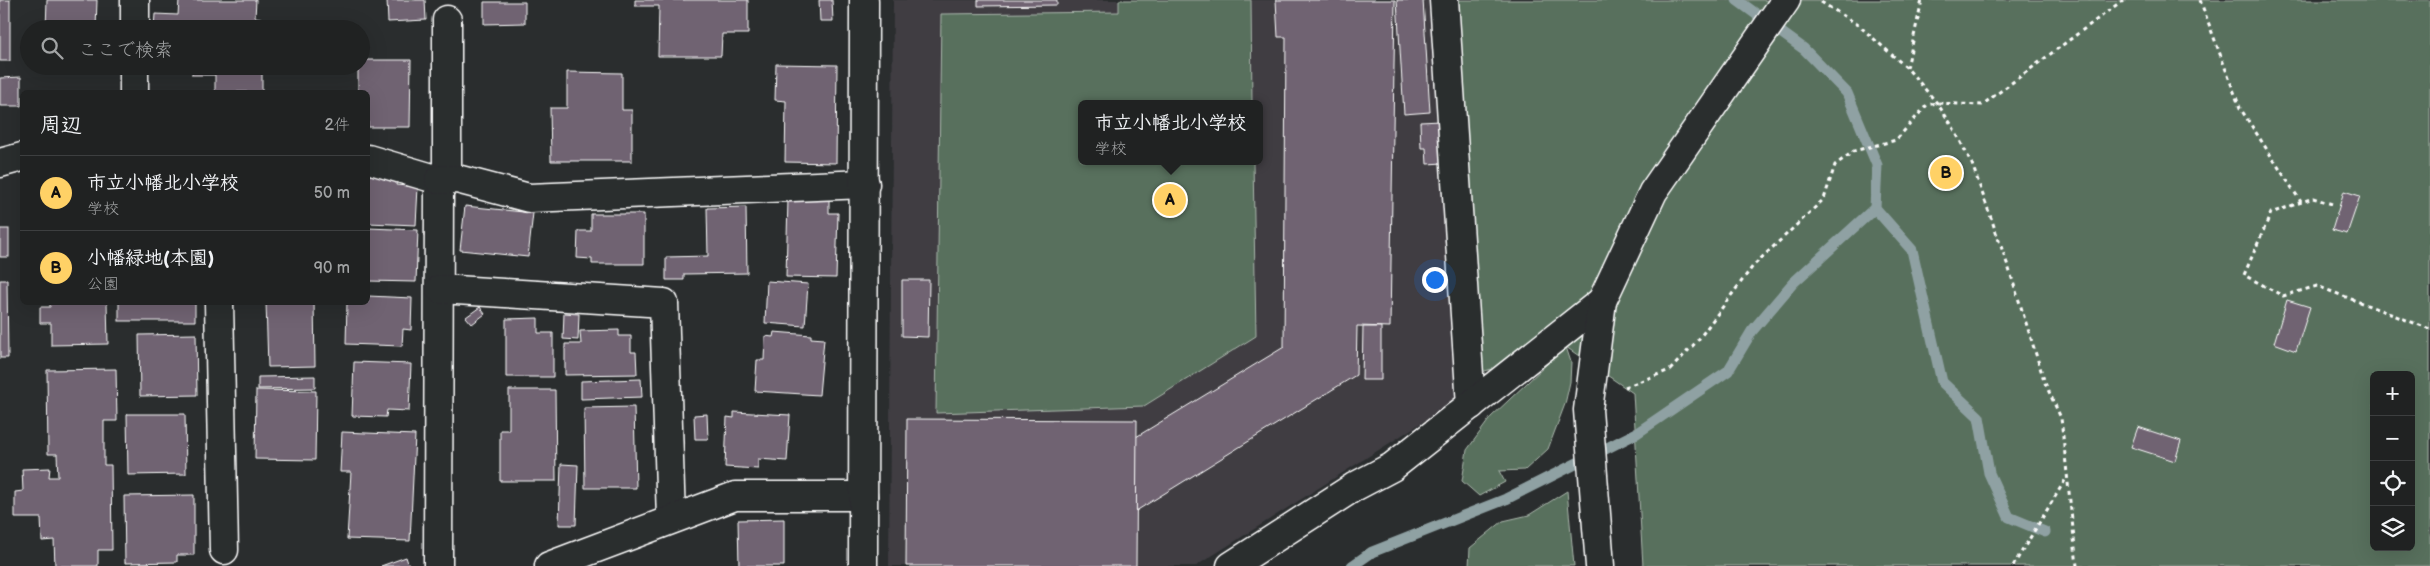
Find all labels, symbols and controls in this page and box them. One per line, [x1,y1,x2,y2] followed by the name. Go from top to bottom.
[20,20,370,75] search box
[38,34,66,62] icon: search
[78,39,173,62] text: ここで検索
[1078,100,1263,165] popup
[1094,112,1247,135] text: 市立小幡北小学校
[40,113,82,138] text: 周辺
[325,116,350,135] text: 2件
[1094,140,1127,159] text: 学校
[1930,154,1962,192] pin: B
[87,172,239,195] text: 市立小幡北小学校
[1154,181,1186,219] pin: A
[51,184,61,203] text: A
[314,184,350,203] text: 50 m
[87,200,119,219] text: 学校
[87,247,214,270] text: 小幡緑地(本園)
[50,259,62,278] text: B
[314,259,350,278] text: 90 m
[1422,267,1448,293] your location
[87,275,119,294] text: 公園
[2370,371,2415,551] map controls
[2370,371,2415,416] button: +
[2370,416,2415,461] button: −
[2370,461,2415,506] button: locate
[2370,506,2415,551] button: layers

